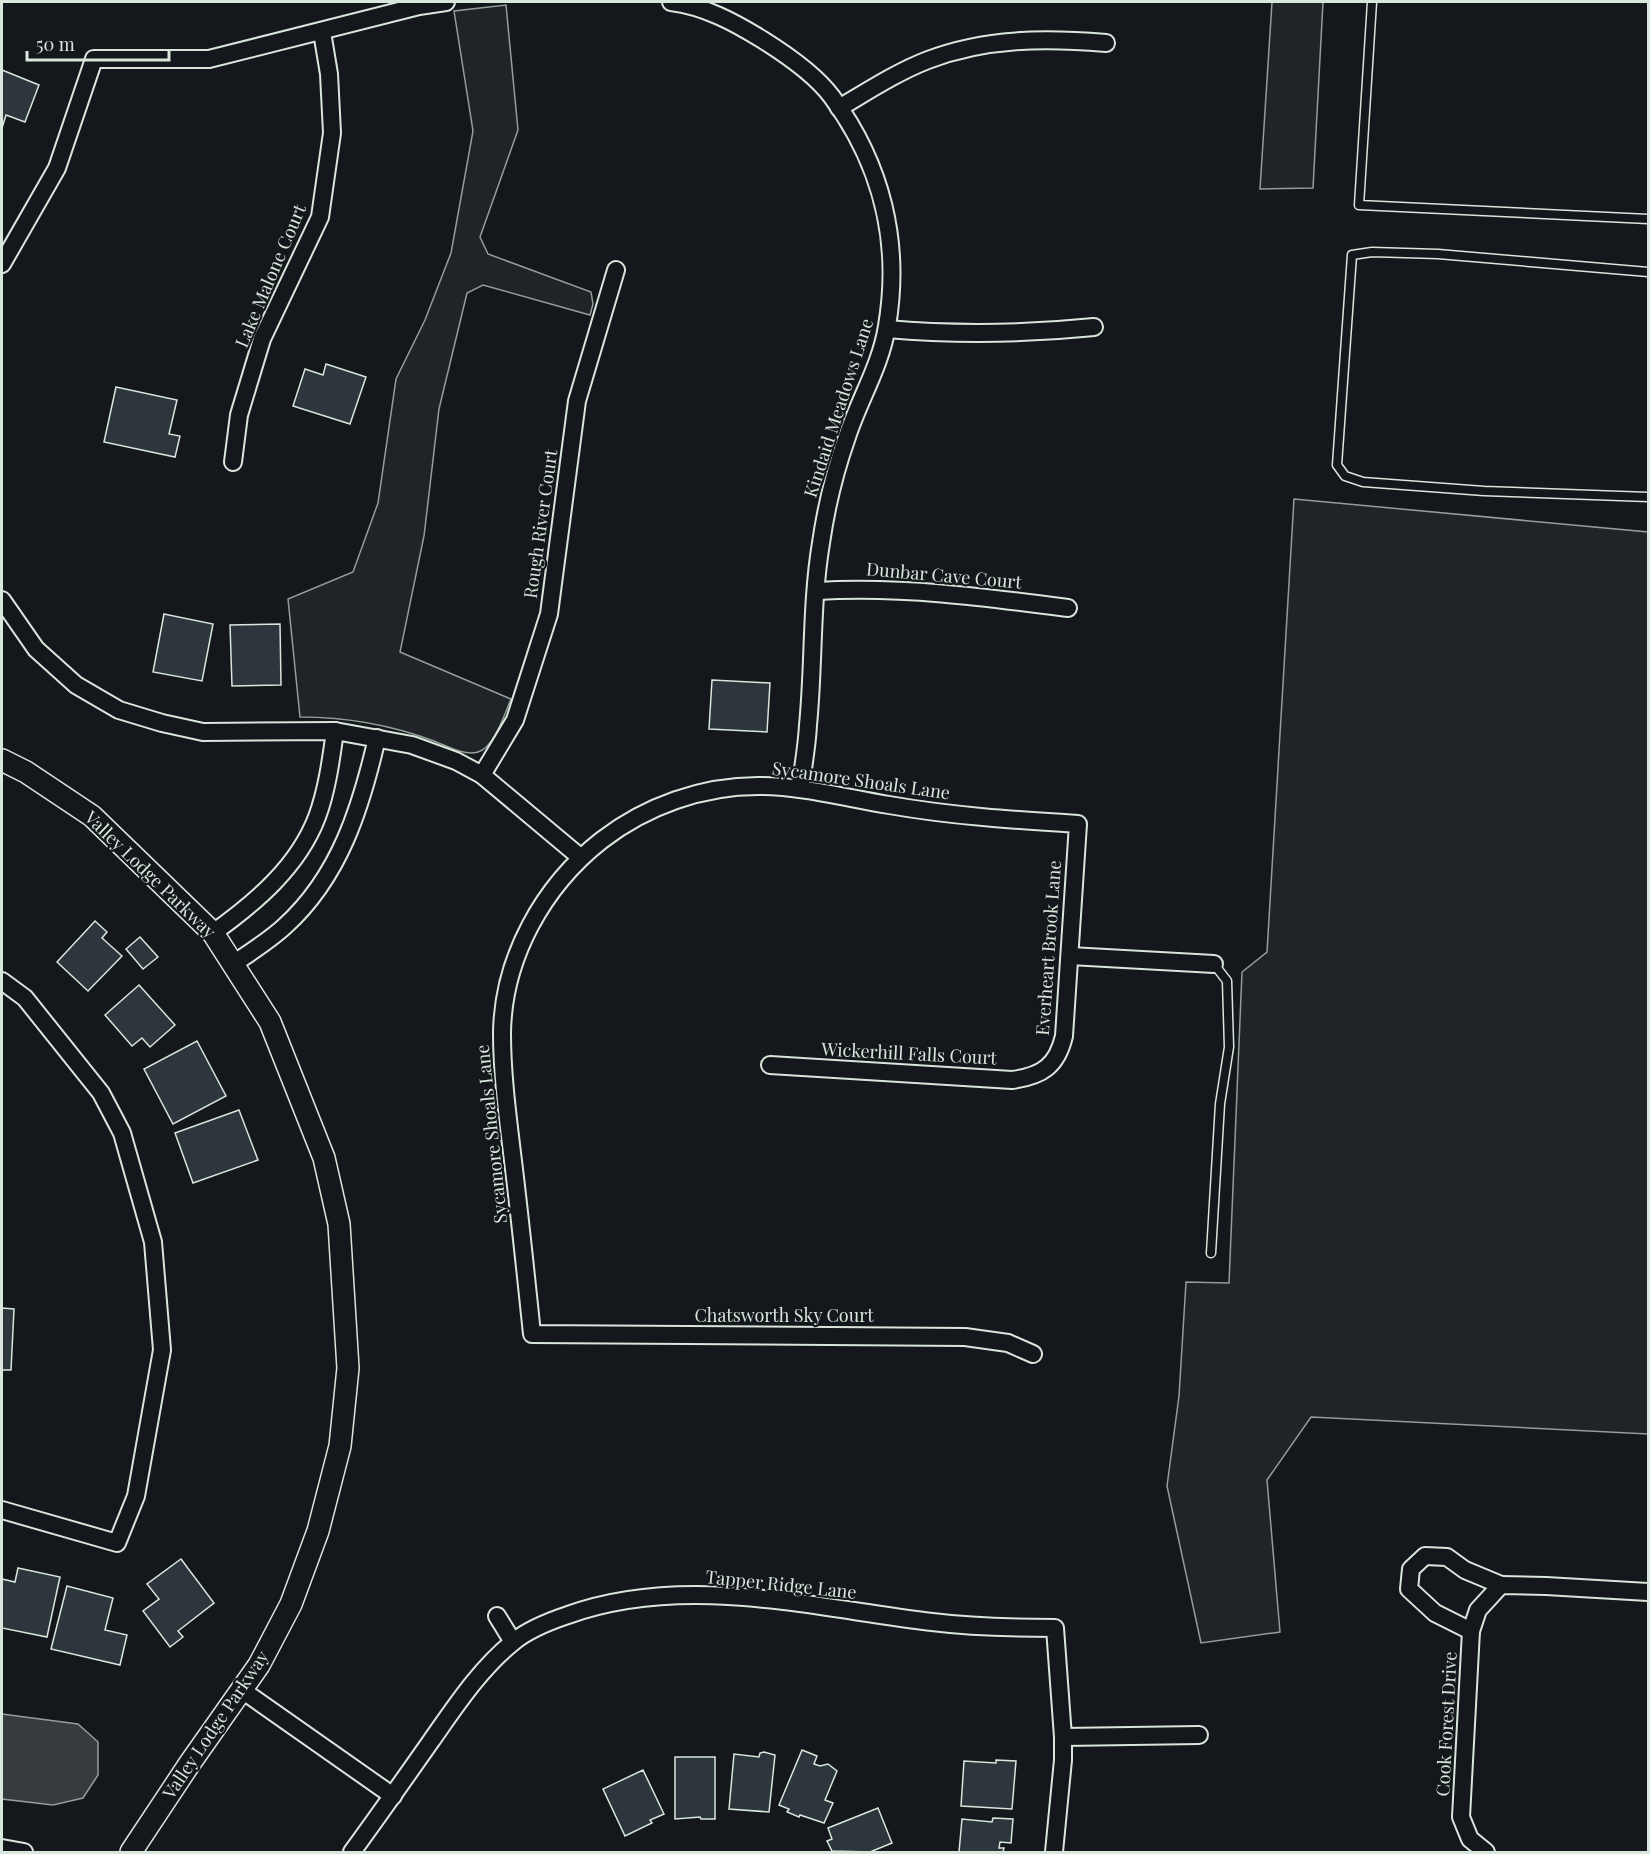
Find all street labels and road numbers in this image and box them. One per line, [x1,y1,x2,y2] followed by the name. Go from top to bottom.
[229,200,311,351] street label: Lake Malone Court
[798,315,878,500] street label: Kindaid Meadows Lane
[518,447,562,600] street label: Rough River Court
[865,556,1023,594] street label: Dunbar Cave Court
[771,756,952,804] street label: Sycamore Shoals Lane
[79,805,222,943] street label: Valley Lodge Parkway
[1030,860,1066,1036] street label: Everheart Brook Lane
[820,1036,998,1070] street label: Wickerhill Falls Court
[470,1044,512,1225] street label: Sycamore Shoals Lane
[694,1303,874,1327] street label: Chatsworth Sky Court
[704,1564,858,1604] street label: Tapper Ridge Lane
[156,1646,274,1804] street label: Valley Lodge Parkway
[1430,1651,1462,1797] street label: Cook Forest Drive

